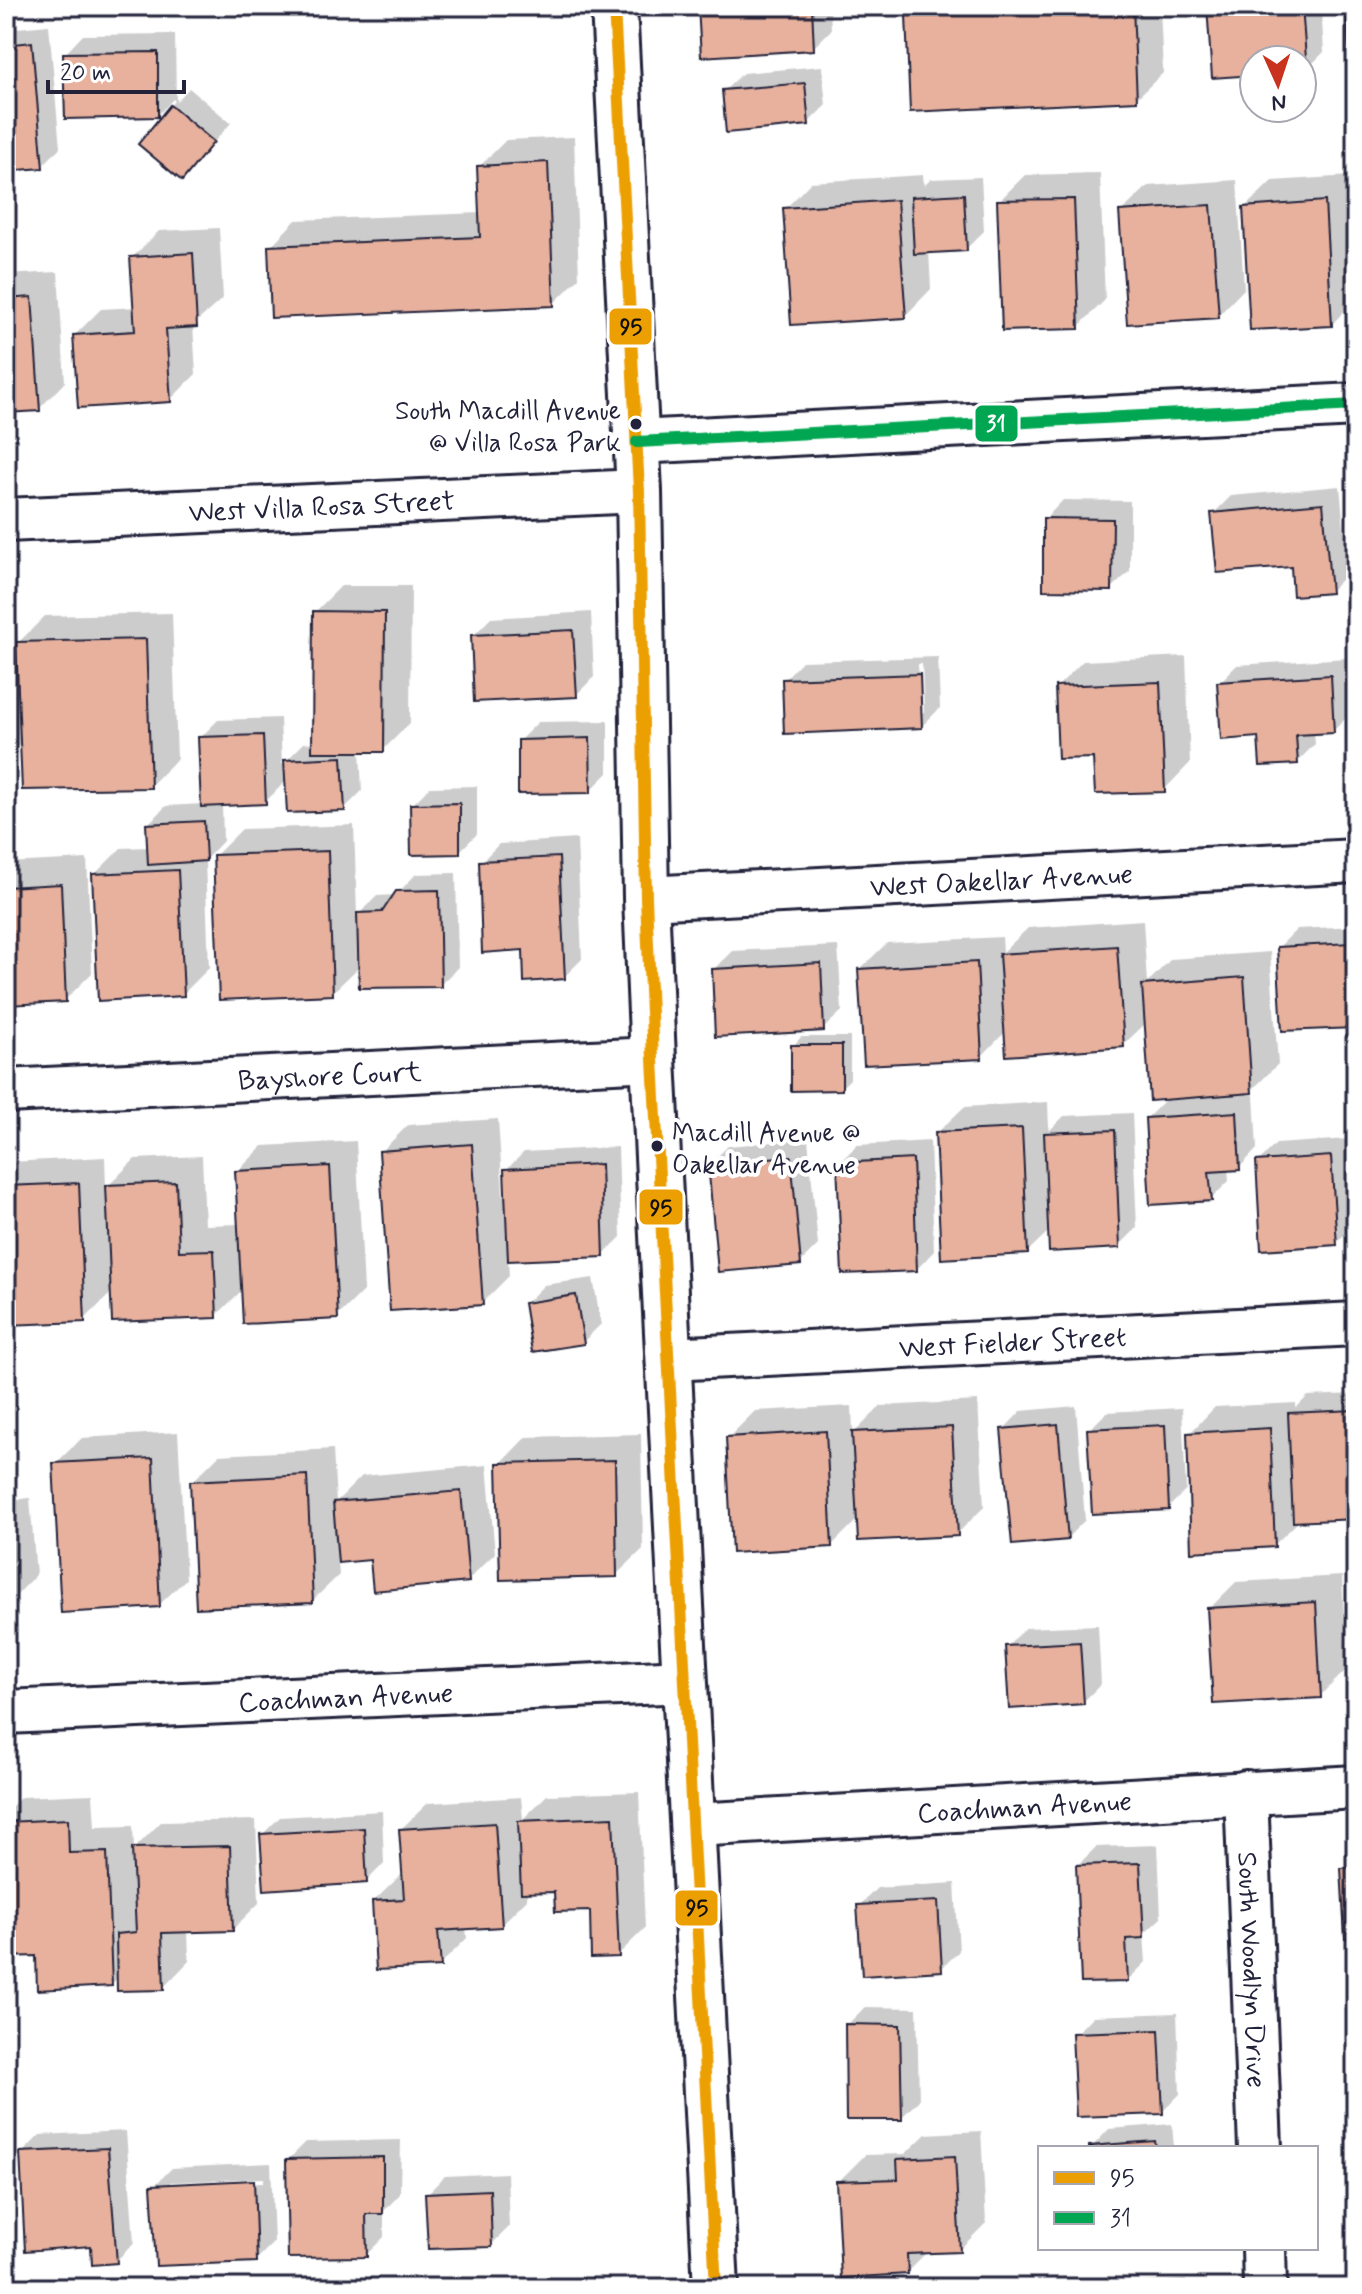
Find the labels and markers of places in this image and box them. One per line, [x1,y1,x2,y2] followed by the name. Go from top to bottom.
[395,395,621,461] place label: South Macdill Avenue @ Villa Rosa Park
[628,416,644,432] marker: South Macdill Avenue @ Villa Rosa Park
[672,1117,861,1183] place label: Macdill Avenue @ Oakellar Avenue
[649,1138,665,1154] marker: Macdill Avenue @ Oakellar Avenue

